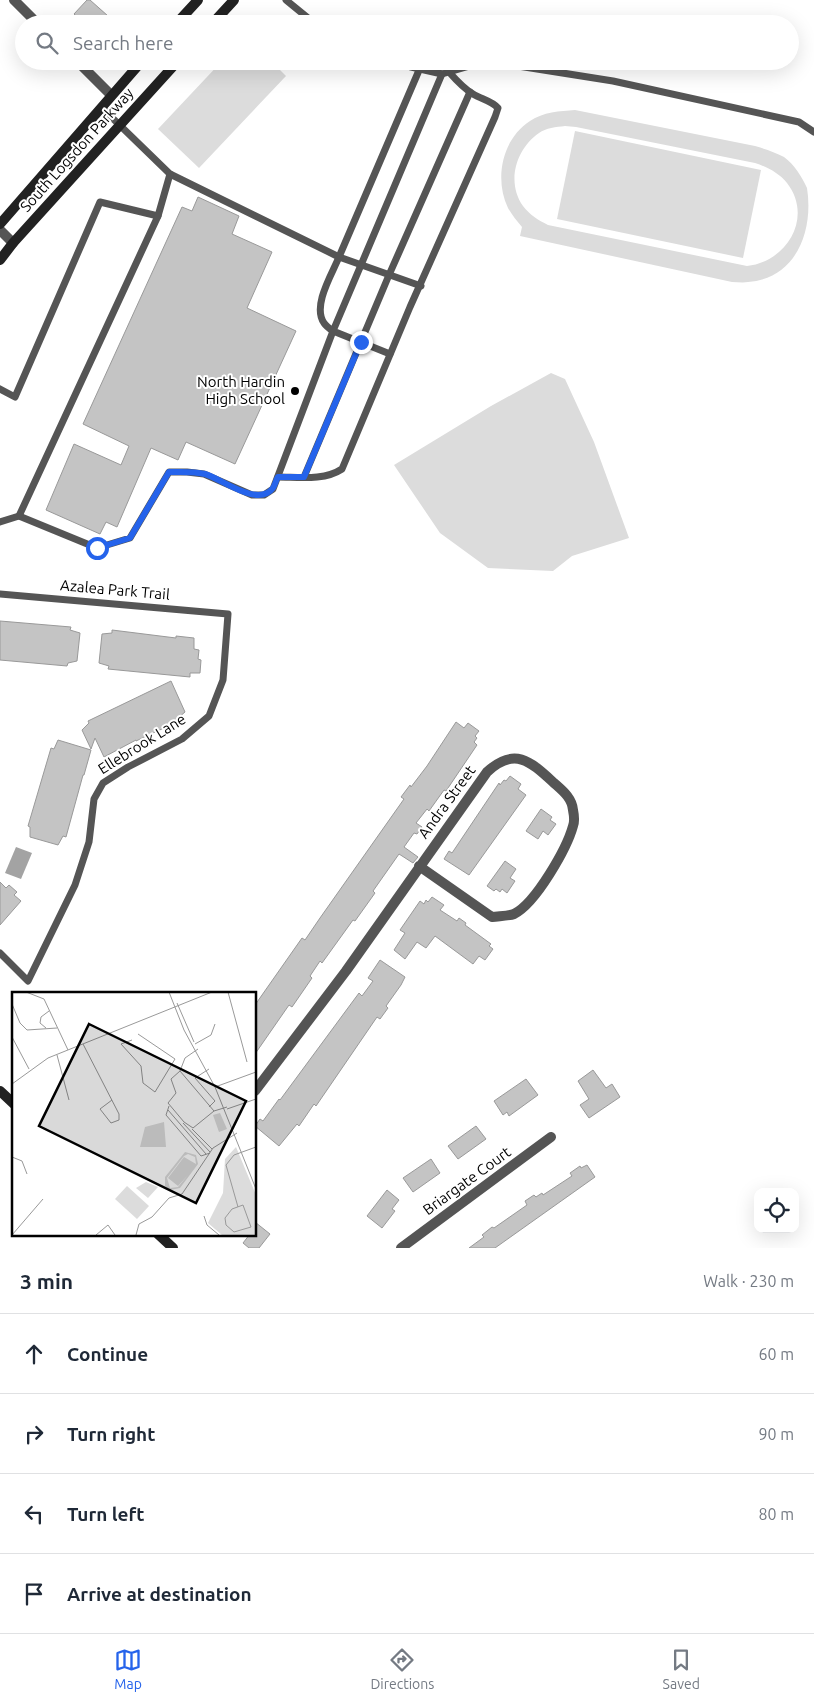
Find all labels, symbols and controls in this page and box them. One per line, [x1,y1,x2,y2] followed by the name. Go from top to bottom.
[15,15,799,70] search box
[33,29,61,57] icon: search
[73,32,173,54] text: Search here
[17,84,137,215] street label: South Logsdon Parkway
[350,331,373,354] route end
[197,373,285,407] place label: North Hardin High School
[289,385,301,397] marker: North Hardin High School
[86,537,109,560] route start
[60,576,171,603] street label: Azalea Park Trail
[95,710,189,777] street label: Ellebrook Lane
[415,762,479,841] street label: Andra Street
[12,992,256,1236] inset map
[420,1143,514,1218] street label: Briargate Court
[754,1188,799,1233] map controls
[754,1188,799,1233] button: locate
[20,1269,73,1293] text: 3 min
[703,1272,794,1290] text: Walk · 230 m
[20,1340,48,1368] icon: ahead
[67,1343,148,1365] text: Continue
[758,1345,794,1363] text: 60 m
[20,1420,48,1448] icon: right
[67,1423,155,1445] text: Turn right
[758,1425,794,1443] text: 90 m
[20,1500,48,1528] icon: left
[67,1503,145,1525] text: Turn left
[758,1505,794,1523] text: 80 m
[20,1580,48,1608] icon: arrive
[67,1583,252,1605] text: Arrive at destination
[114,1646,142,1692] tab: Map
[370,1646,434,1692] tab: Directions
[663,1646,700,1692] tab: Saved

